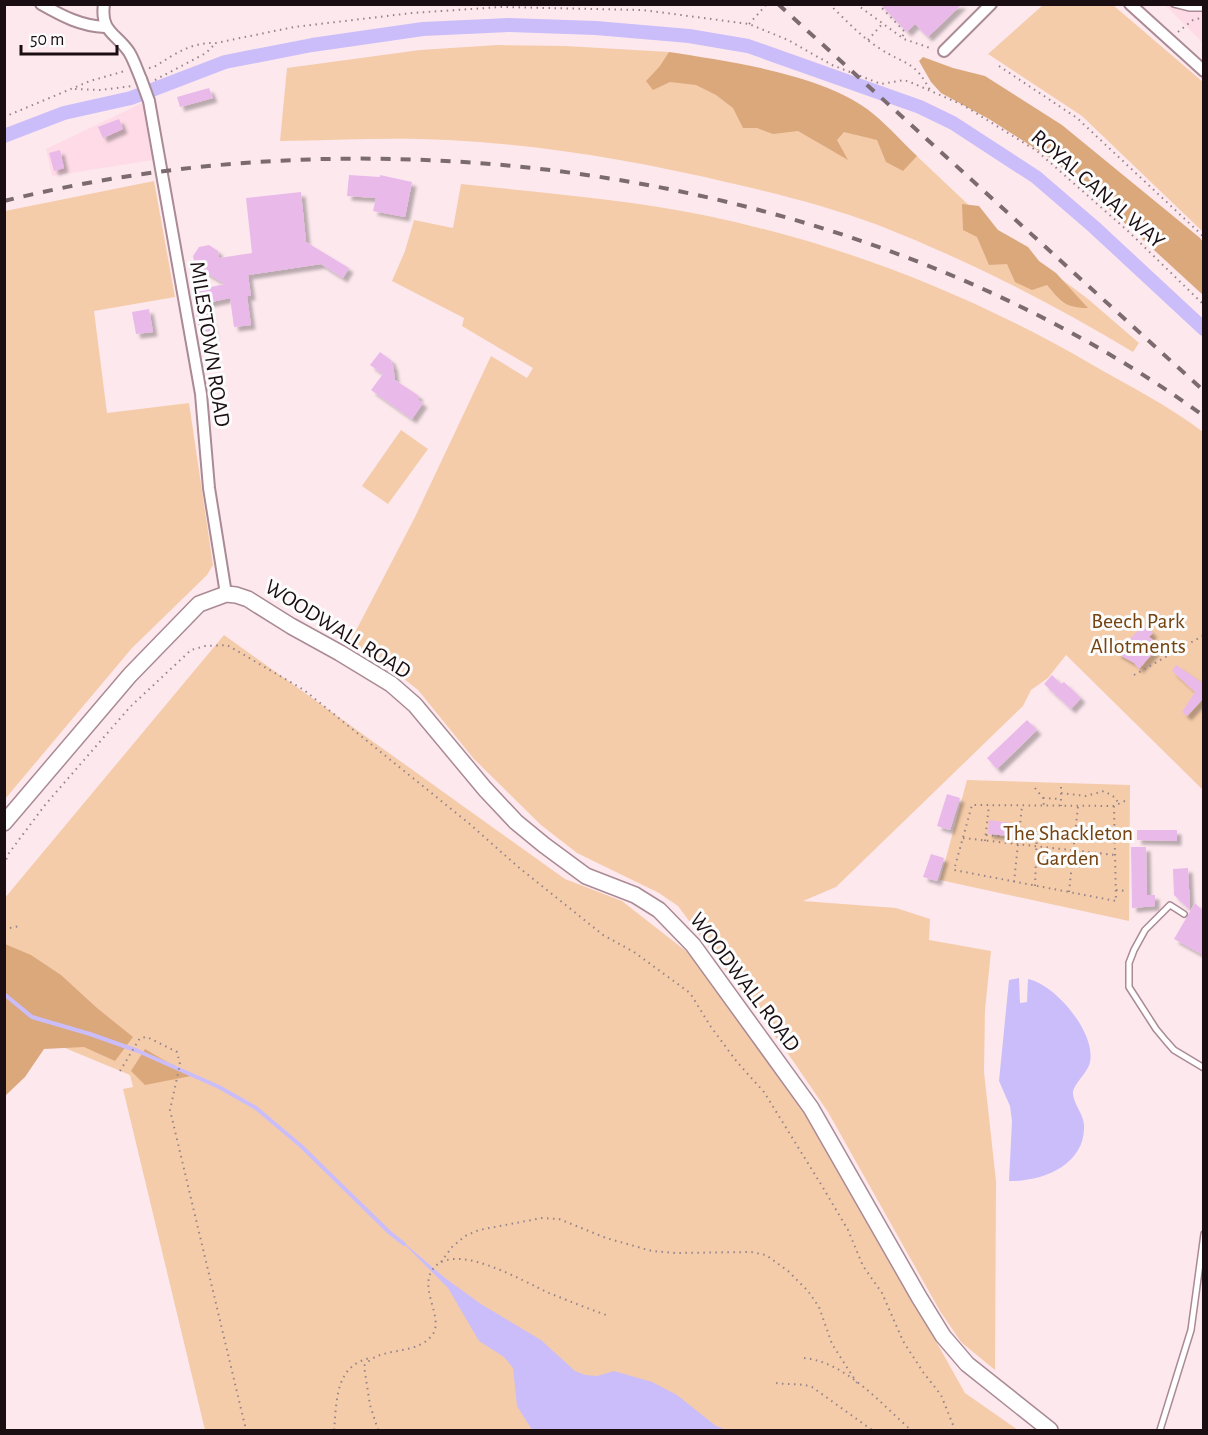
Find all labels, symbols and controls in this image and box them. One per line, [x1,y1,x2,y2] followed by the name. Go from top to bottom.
[21,18,117,56] scale bar
[30,31,64,49] text: 50 m
[1027,125,1169,253] street label: ROYAL CANAL WAY
[186,260,234,428] street label: MILESTOWN ROAD
[261,575,415,683] street label: WOODWALL ROAD
[1090,610,1186,657] park label: Beech Park Allotments
[1003,822,1133,869] park label: The Shackleton Garden
[686,908,804,1056] street label: WOODWALL ROAD

